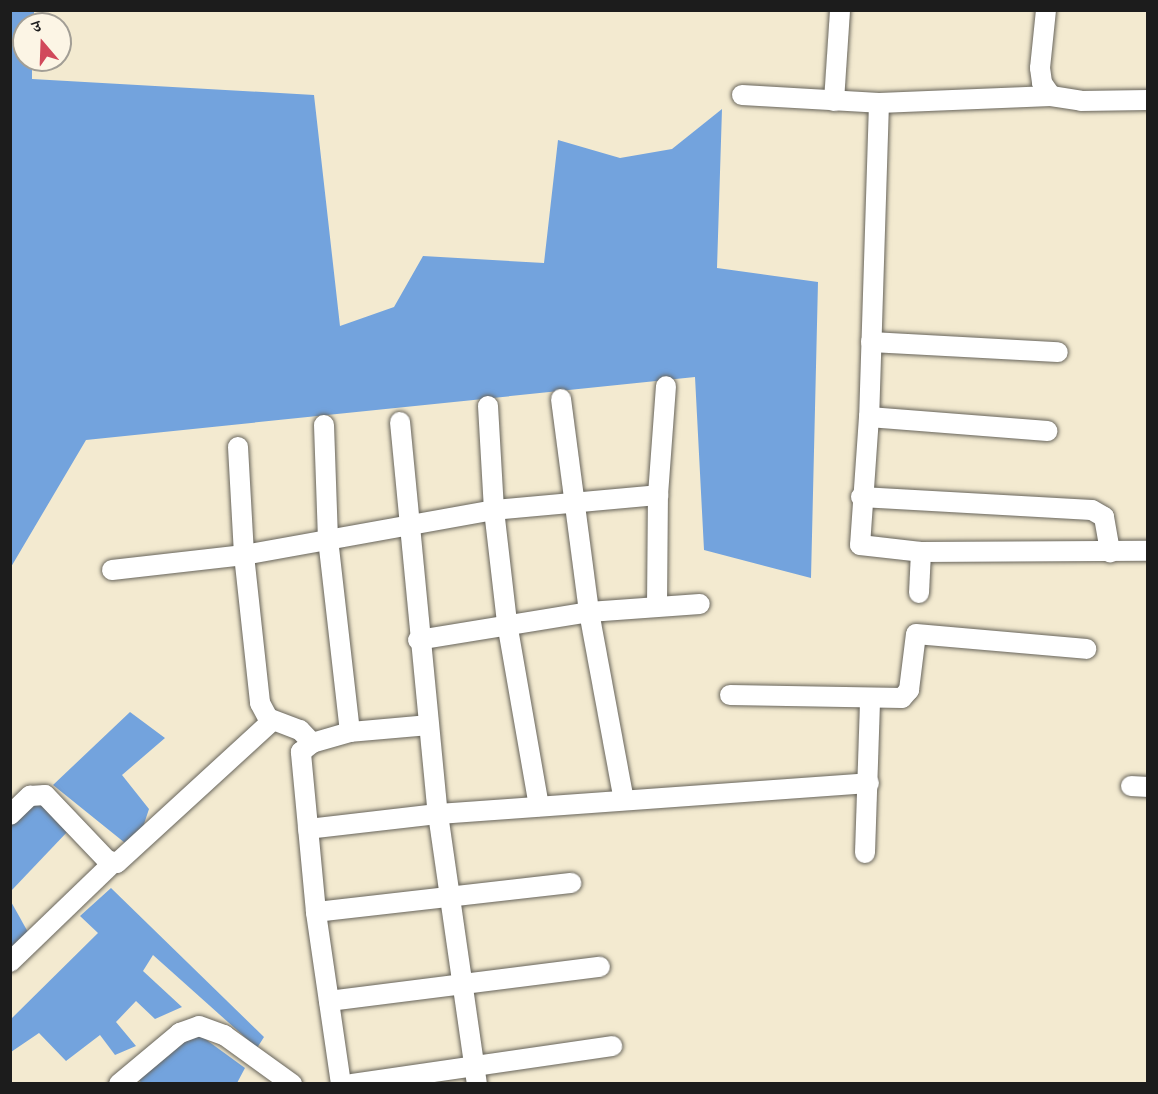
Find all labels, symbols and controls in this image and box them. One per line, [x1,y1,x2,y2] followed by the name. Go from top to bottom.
[12,12,72,72] north arrow
[30,16,44,37] text: उ

